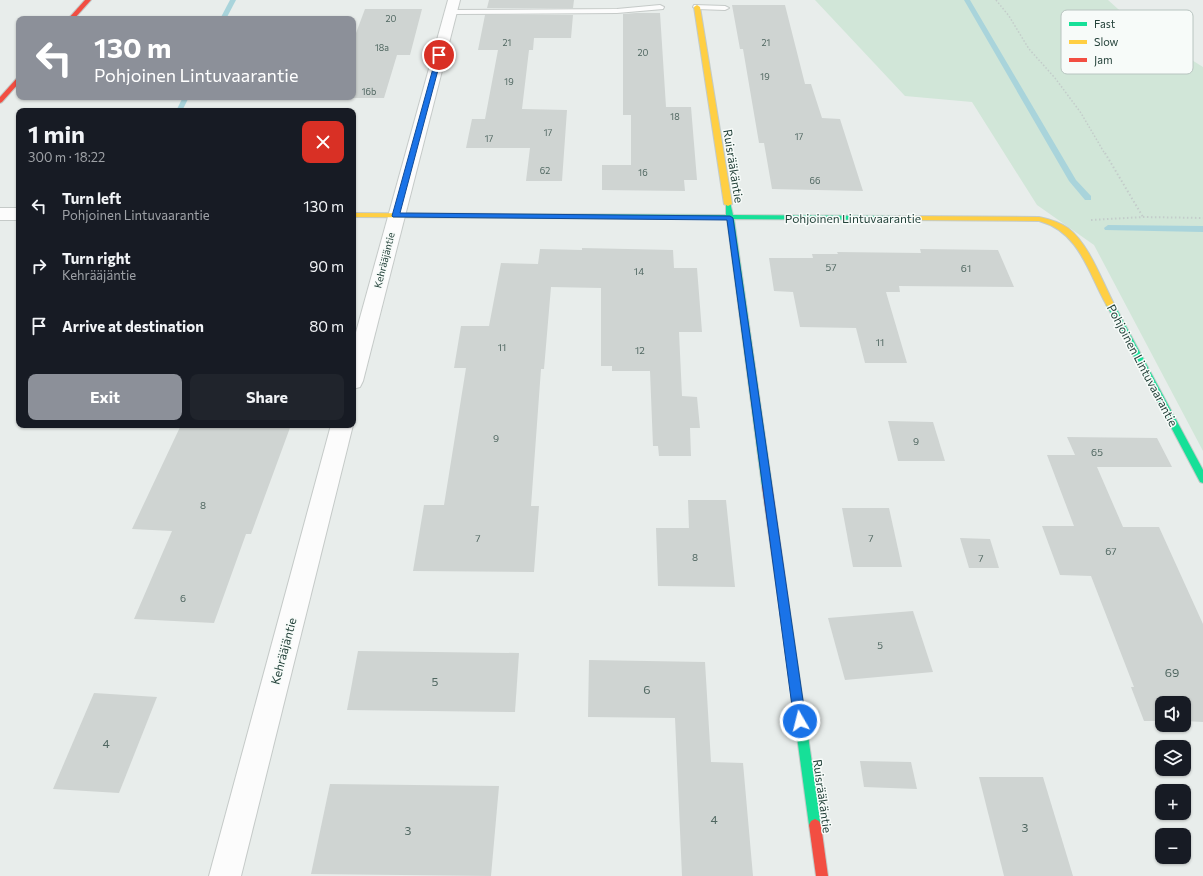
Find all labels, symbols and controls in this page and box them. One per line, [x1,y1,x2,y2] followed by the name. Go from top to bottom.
[1061,10,1193,74] legend
[386,13,397,24] house number: 20
[1094,17,1116,30] text: Fast
[94,30,171,64] text: 130 m
[28,32,80,84] icon: left
[1094,35,1119,48] text: Slow
[503,37,511,48] house number: 21
[762,37,770,48] house number: 21
[422,38,456,72] pin
[375,42,389,53] house number: 18a
[428,44,450,66] icon: arrive
[638,47,649,58] house number: 20
[1094,53,1113,67] text: Jam
[94,64,298,86] text: Pohjoinen Lintuvaarantie
[760,71,770,82] house number: 19
[504,76,514,87] house number: 19
[362,86,376,97] house number: 16b
[670,111,680,122] house number: 18
[28,119,85,148] text: 1 min
[302,121,344,163] button: close
[544,127,553,138] house number: 17
[721,128,747,204] street label: Ruisrääkäntie
[795,131,804,142] house number: 17
[485,133,494,144] house number: 17
[28,149,105,165] text: 300 m · 18:22
[540,165,550,176] house number: 62
[638,167,648,178] house number: 16
[810,175,820,186] house number: 66
[62,189,121,207] text: Turn left
[28,195,50,217] icon: left
[303,197,344,215] text: 130 m
[62,207,210,223] text: Pohjoinen Lintuvaarantie
[785,211,921,225] street label: Pohjoinen Lintuvaarantie
[371,231,397,289] street label: Kehrääjäntie
[62,249,131,267] text: Turn right
[28,255,50,277] icon: right
[309,257,344,275] text: 90 m
[825,261,837,273] house number: 57
[961,262,971,274] house number: 61
[634,265,644,277] house number: 14
[62,267,136,283] text: Kehrääjäntie
[1105,302,1181,428] street label: Pohjoinen Lintuvaarantie
[28,315,50,337] icon: arrive
[62,317,204,335] text: Arrive at destination
[309,317,344,335] text: 80 m
[876,336,884,348] house number: 11
[498,341,506,353] house number: 11
[635,344,645,356] house number: 12
[28,374,182,420] button: Exit
[190,374,344,420] button: Share
[493,432,499,444] house number: 9
[913,435,919,447] house number: 9
[1091,446,1103,458] house number: 65
[200,499,206,511] house number: 8
[475,532,481,544] house number: 7
[868,532,874,544] house number: 7
[1105,545,1117,557] house number: 67
[692,551,698,563] house number: 8
[978,552,984,564] house number: 7
[180,592,186,604] house number: 6
[267,616,299,686] street label: Kehrääjäntie
[877,639,883,651] house number: 5
[1165,665,1179,679] house number: 69
[432,674,439,688] house number: 5
[643,682,651,696] house number: 6
[1155,696,1191,864] map controls
[1155,696,1191,732] button: sound
[779,700,821,742] position arrow
[102,736,110,750] house number: 4
[1155,740,1191,776] button: layers
[811,758,835,834] street label: Ruisrääkäntie
[1155,784,1191,820] button: +
[710,812,718,826] house number: 4
[1022,820,1029,834] house number: 3
[405,823,412,837] house number: 3
[1155,828,1191,864] button: −

